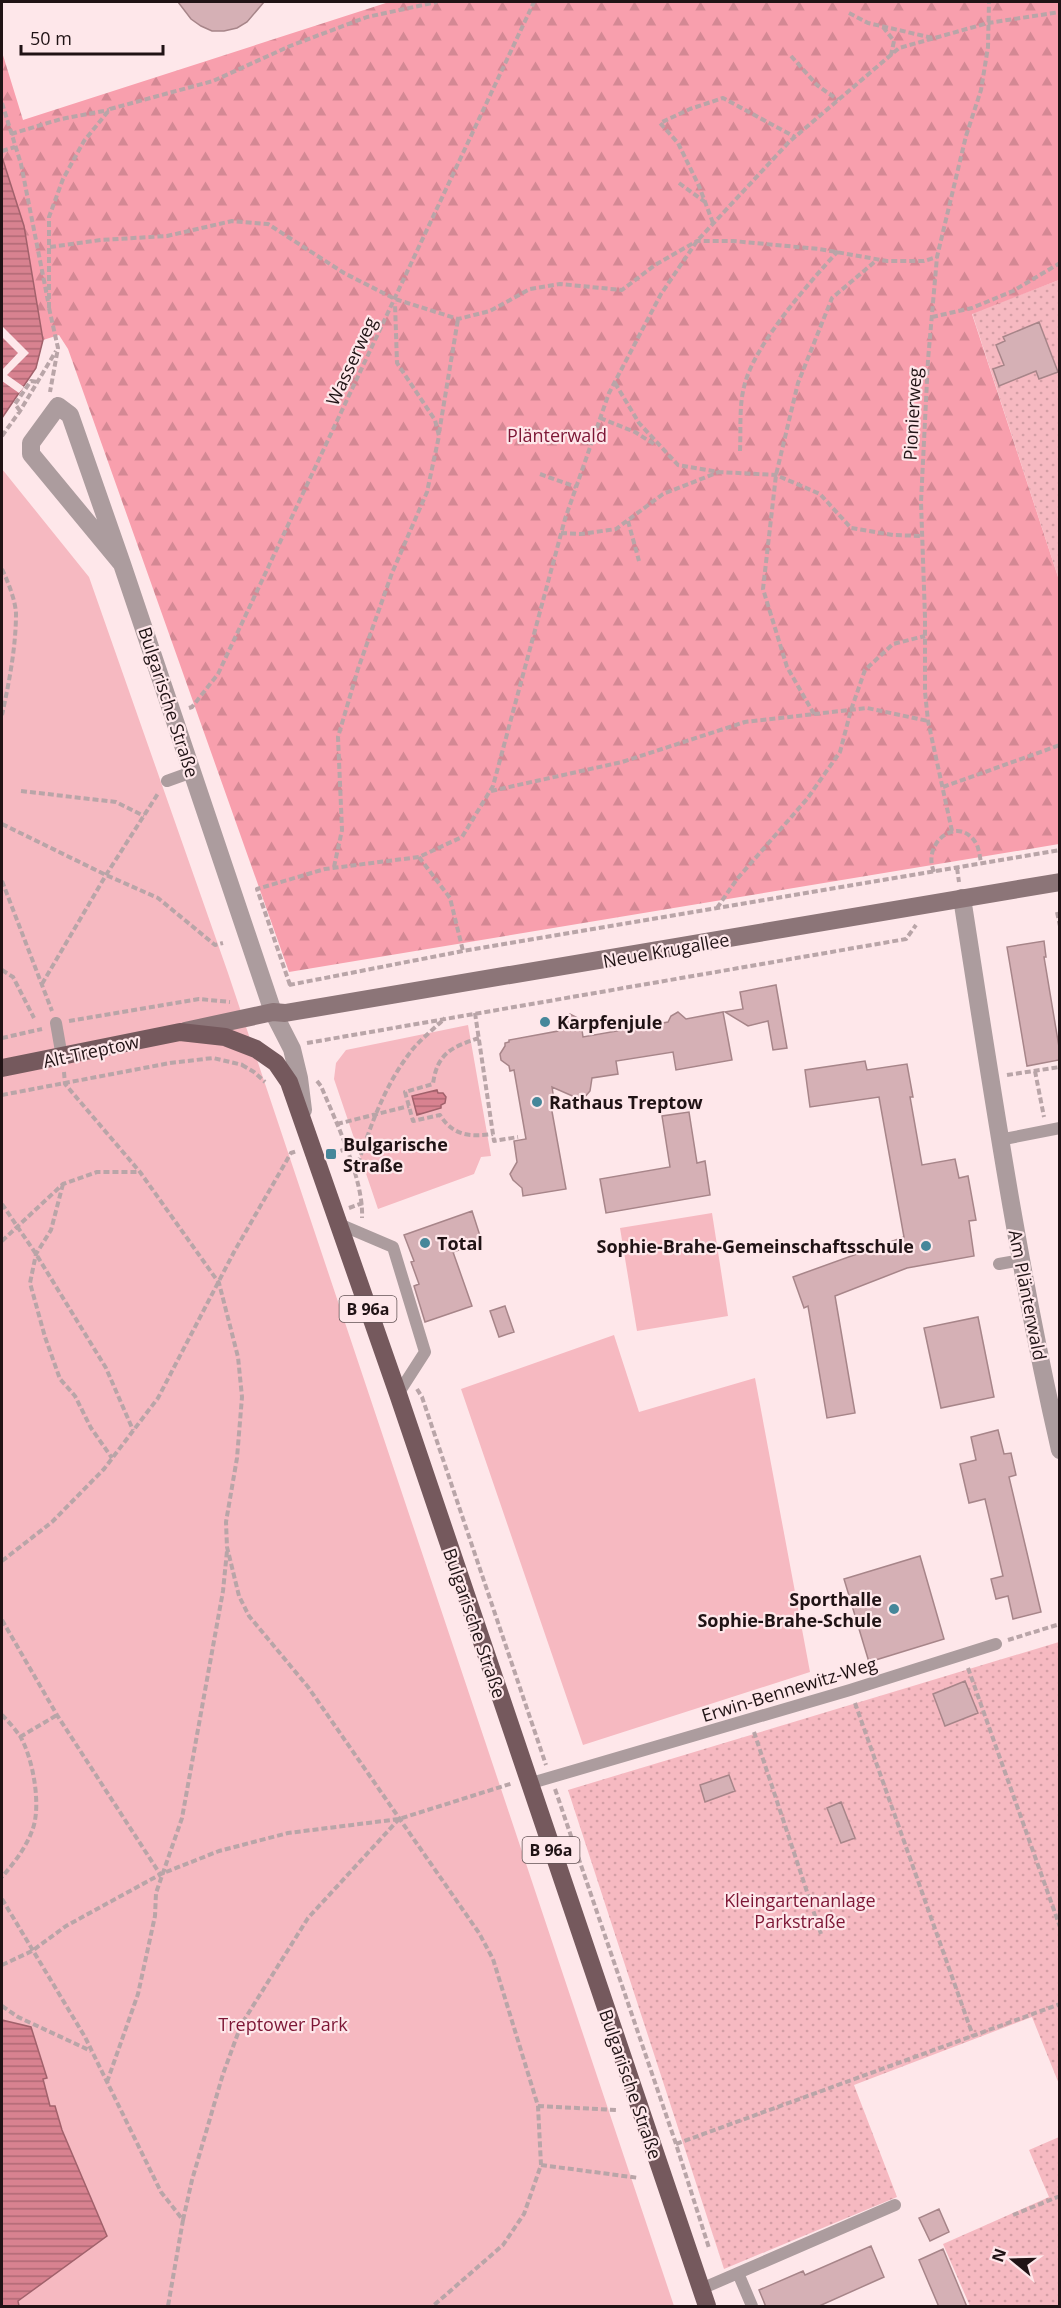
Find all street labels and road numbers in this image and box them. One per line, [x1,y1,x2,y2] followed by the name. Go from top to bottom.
[320,313,382,409] street label: Wasserweg
[898,367,926,461] street label: Pionierweg
[133,624,205,780] street label: Bulgarische Straße
[601,927,731,973] street label: Neue Krugallee
[41,1029,141,1073] street label: Alt-Treptow
[1004,1228,1052,1362] street label: Am Plänterwald
[340,1296,397,1322] road number: B 96a
[438,1545,512,1701] street label: Bulgarische Straße
[698,1651,880,1727] street label: Erwin-Bennewitz-Weg
[522,1837,580,1863] road number: B 96a
[594,2006,668,2162] street label: Bulgarische Straße

